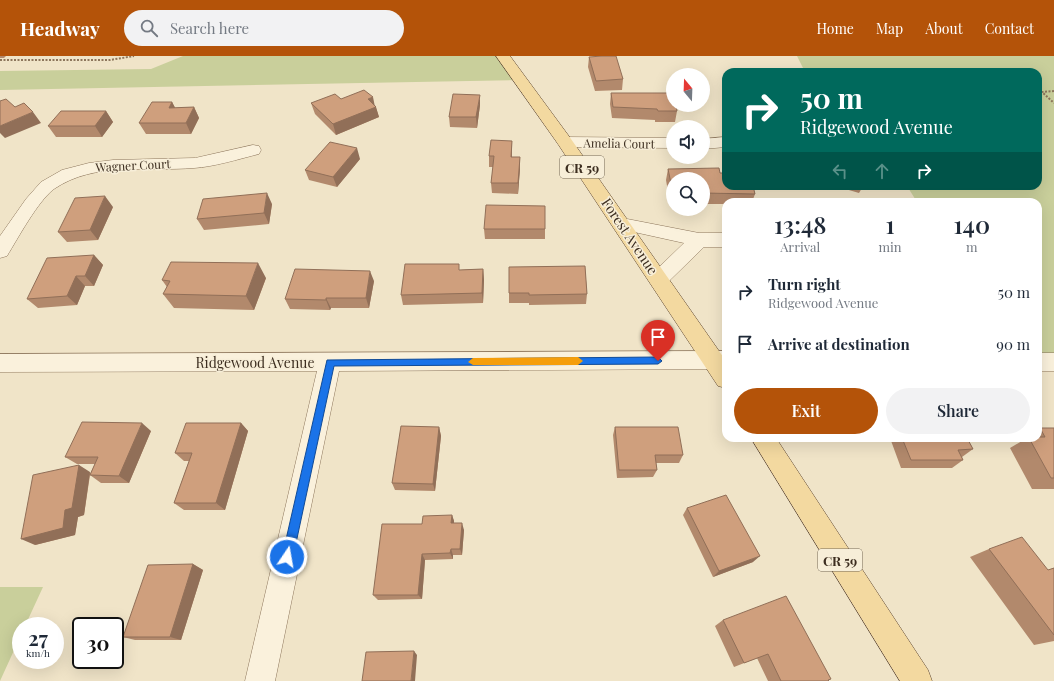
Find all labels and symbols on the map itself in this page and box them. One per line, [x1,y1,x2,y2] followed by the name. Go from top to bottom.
[666,68,710,112] north arrow
[582,134,656,152] street label: Amelia Court
[94,155,172,175] street label: Wagner Court
[560,156,604,178] road number: CR 59
[597,194,663,278] street label: Forest Avenue
[641,320,675,361] pin
[196,353,314,372] street label: Ridgewood Avenue
[266,536,308,578] position arrow
[818,549,862,571] road number: CR 59
[72,617,124,669] speed limit sign: 30

